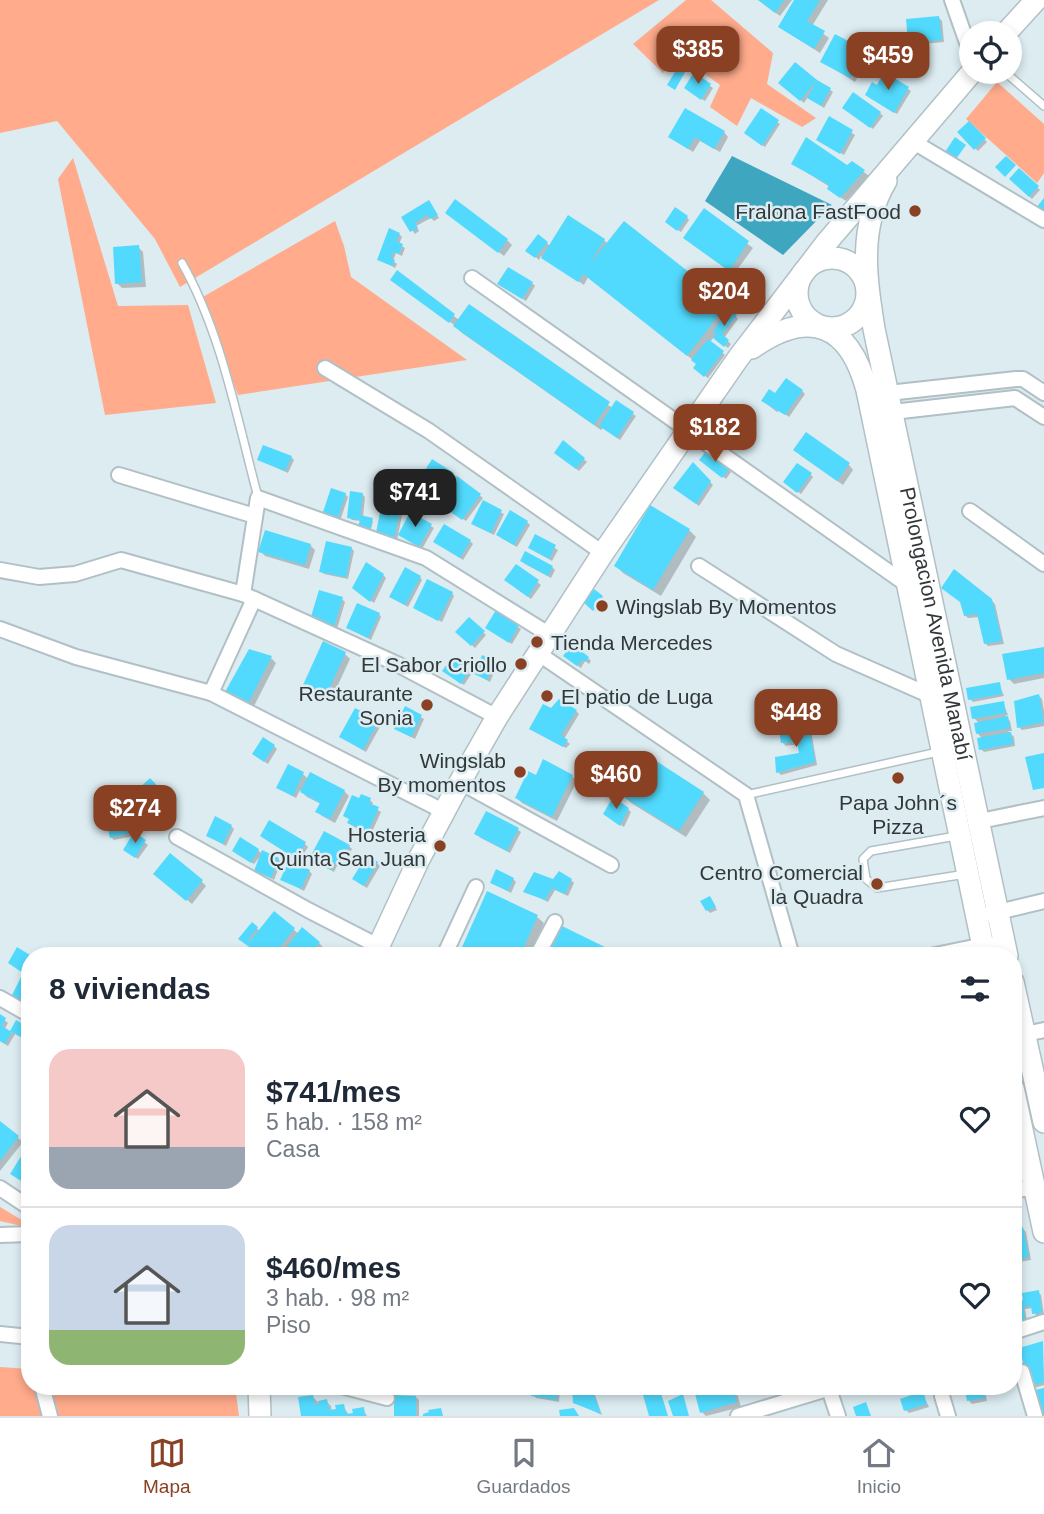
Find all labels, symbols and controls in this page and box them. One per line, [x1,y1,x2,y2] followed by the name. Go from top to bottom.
[959,21,1022,84] map controls
[959,21,1022,84] button: locate
[657,27,739,86] pin: $385
[847,32,929,92] pin: $459
[672,36,724,62] text: $385
[862,42,914,68] text: $459
[735,200,901,223] place label: Fralona FastFood
[907,203,923,219] marker: Fralona FastFood
[683,268,765,328] pin: $204
[698,278,750,304] text: $204
[674,405,756,464] pin: $182
[689,414,741,440] text: $182
[374,470,456,529] pin: $741
[389,479,441,505] text: $741
[896,485,977,762] street label: Prolongacion Avenida Manabí
[616,595,837,618] place label: Wingslab By Momentos
[594,598,610,614] marker: Wingslab By Momentos
[551,631,712,654] place label: Tienda Mercedes
[529,634,545,650] marker: Tienda Mercedes
[361,653,507,676] place label: El Sabor Criollo
[513,656,529,672] marker: El Sabor Criollo
[299,682,413,729] place label: Restaurante Sonia
[561,685,713,708] place label: El patio de Luga
[539,688,555,704] marker: El patio de Luga
[755,690,837,749] pin: $448
[419,697,435,713] marker: Restaurante Sonia
[770,699,822,725] text: $448
[378,749,506,796] place label: Wingslab By momentos
[575,752,657,811] pin: $460
[590,761,642,787] text: $460
[512,764,528,780] marker: Wingslab By momentos
[890,770,906,786] marker: Papa John´s Pizza
[94,786,176,845] pin: $274
[839,791,957,838] place label: Papa John´s Pizza
[109,795,161,821] text: $274
[270,823,426,870] place label: Hosteria Quinta San Juan
[432,838,448,854] marker: Hosteria Quinta San Juan
[700,861,863,908] place label: Centro Comercial la Quadra
[869,876,885,892] marker: Centro Comercial la Quadra
[956,970,994,1008] icon: filters
[49,972,211,1005] text: 8 viviendas
[266,1075,401,1108] text: $741/mes
[105,1077,189,1161] icon: home
[956,1100,994,1138] icon: heart
[266,1109,422,1135] text: 5 hab. · 158 m²
[266,1136,320,1162] text: Casa
[266,1251,401,1284] text: $460/mes
[105,1253,189,1337] icon: home
[956,1276,994,1314] icon: heart
[266,1285,409,1311] text: 3 hab. · 98 m²
[266,1312,311,1338] text: Piso
[143,1434,191,1498] tab: Mapa
[477,1434,571,1498] tab: Guardados
[857,1434,901,1498] tab: Inicio

